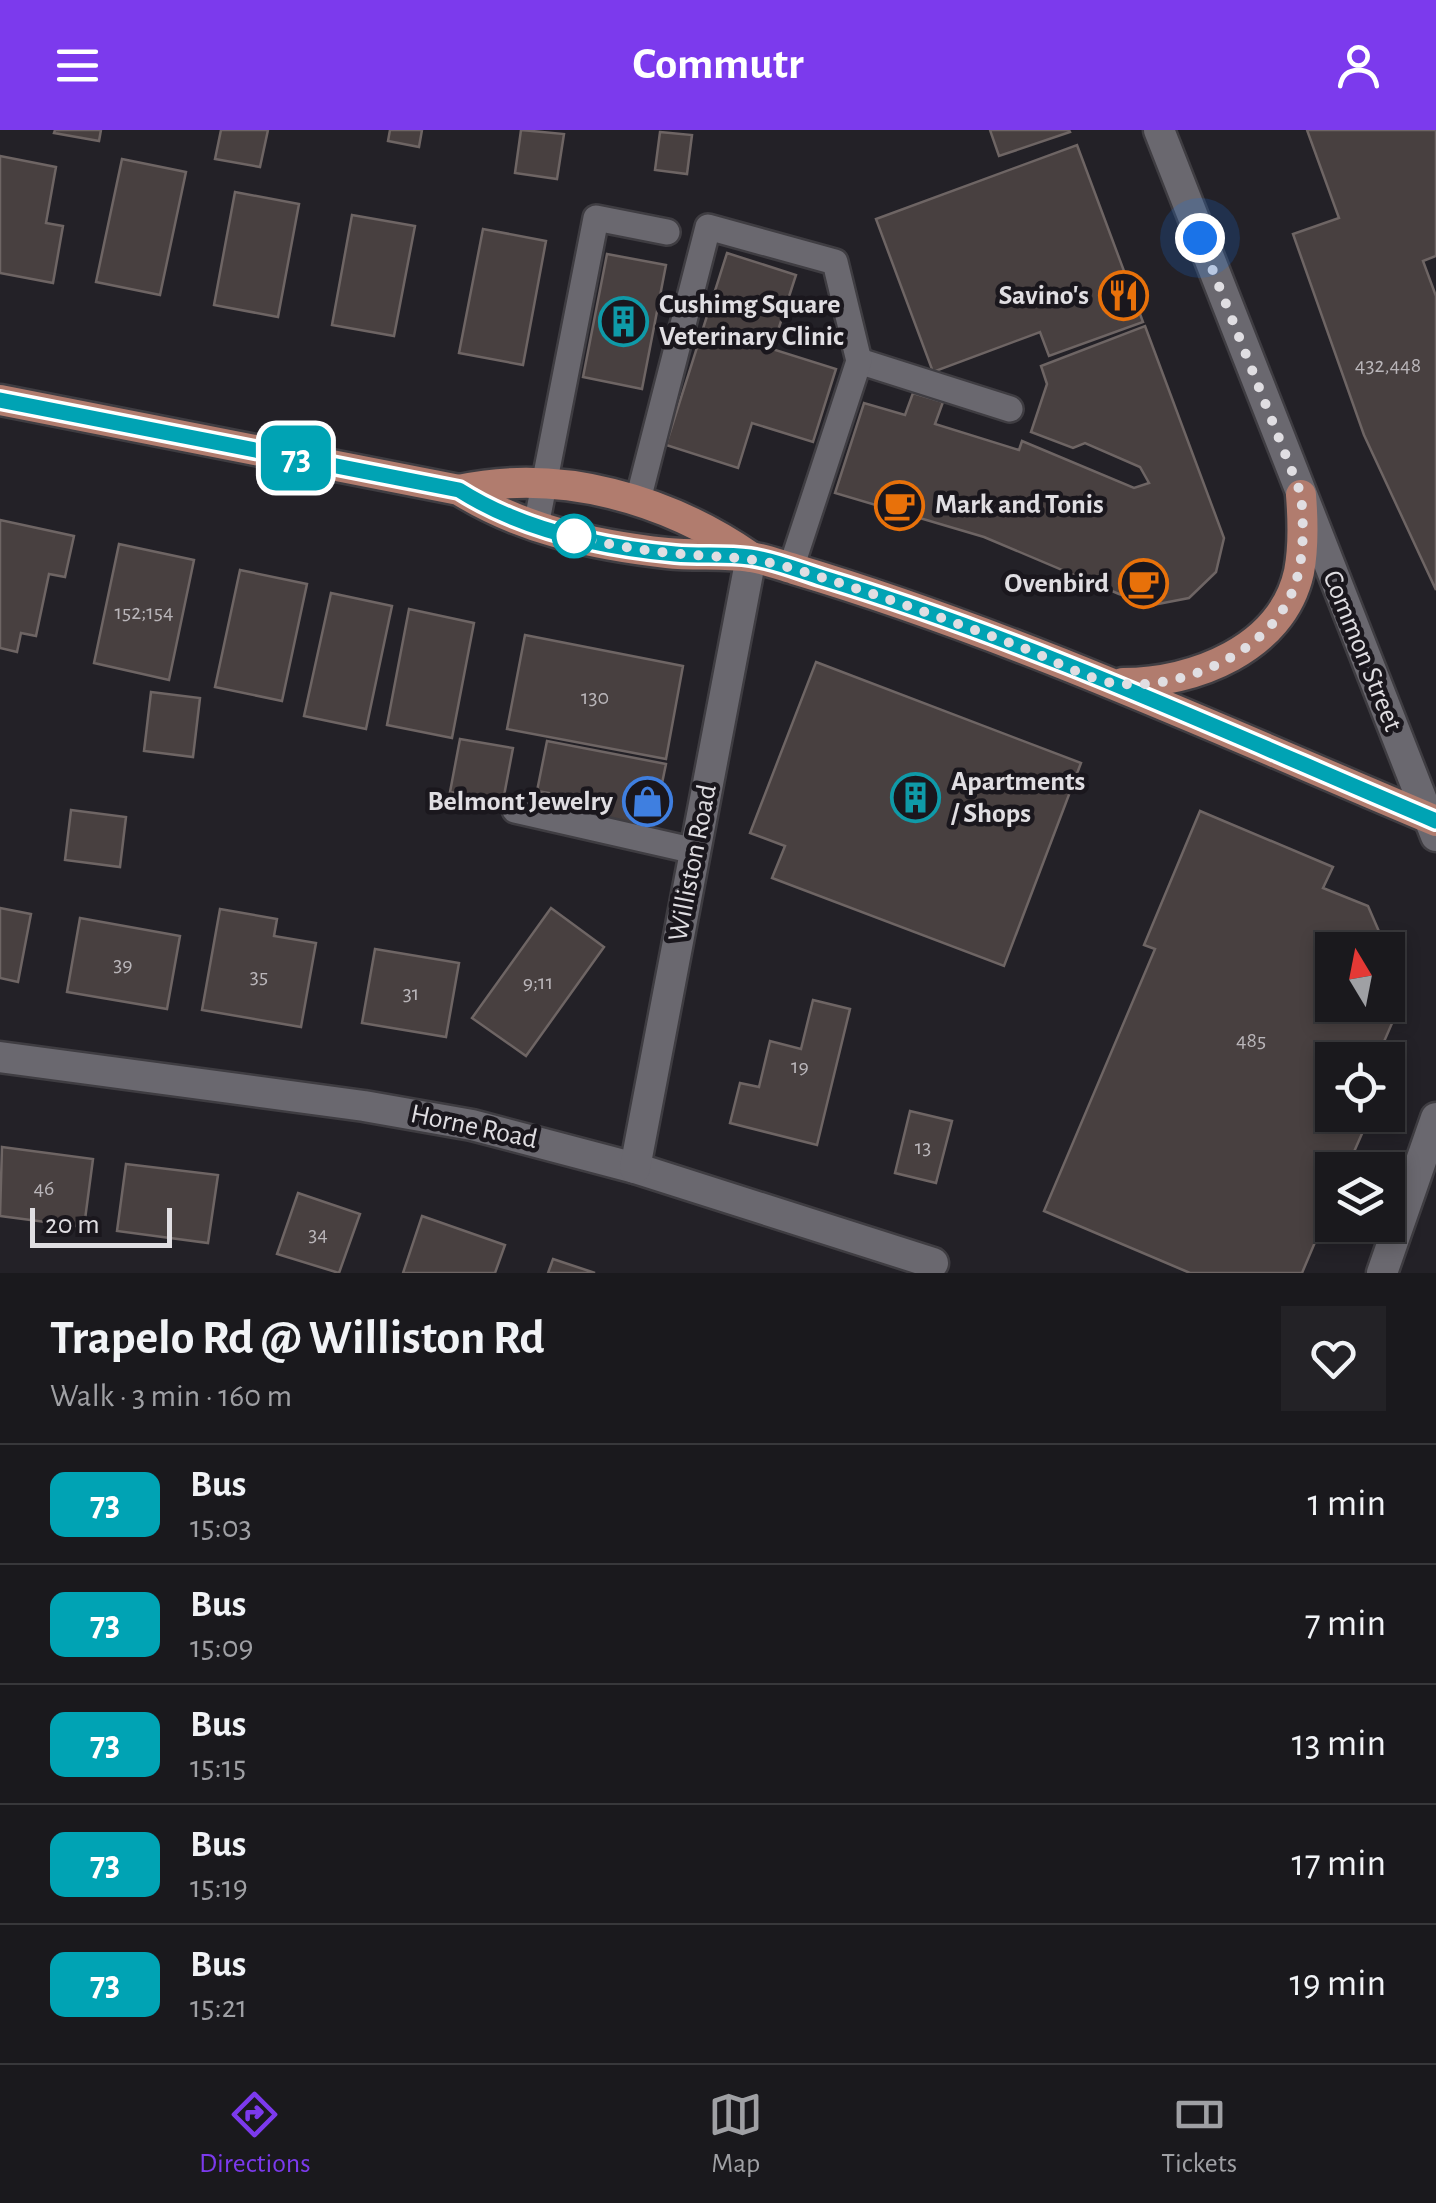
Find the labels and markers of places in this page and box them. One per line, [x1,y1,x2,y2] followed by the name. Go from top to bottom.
[1098,270,1150,322] restaurant icon: Savino's
[999,282,1089,310] place label: Savino's
[659,291,844,351] place label: Cushimg Square Veterinary Clinic
[598,295,650,347] building icon: Cushimg Square Veterinary Clinic
[874,479,926,531] cafe icon: Mark and Tonis
[935,491,1104,519] place label: Mark and Tonis
[553,515,595,557] unlabelled marker
[1118,558,1170,610] cafe icon: Ovenbird
[1004,570,1109,598] place label: Ovenbird
[950,768,1085,828] place label: Apartments / Shops
[890,772,942,824] building icon: Apartments / Shops
[622,776,674,828] shop icon: Belmont Jewelry
[428,788,613,816] place label: Belmont Jewelry

